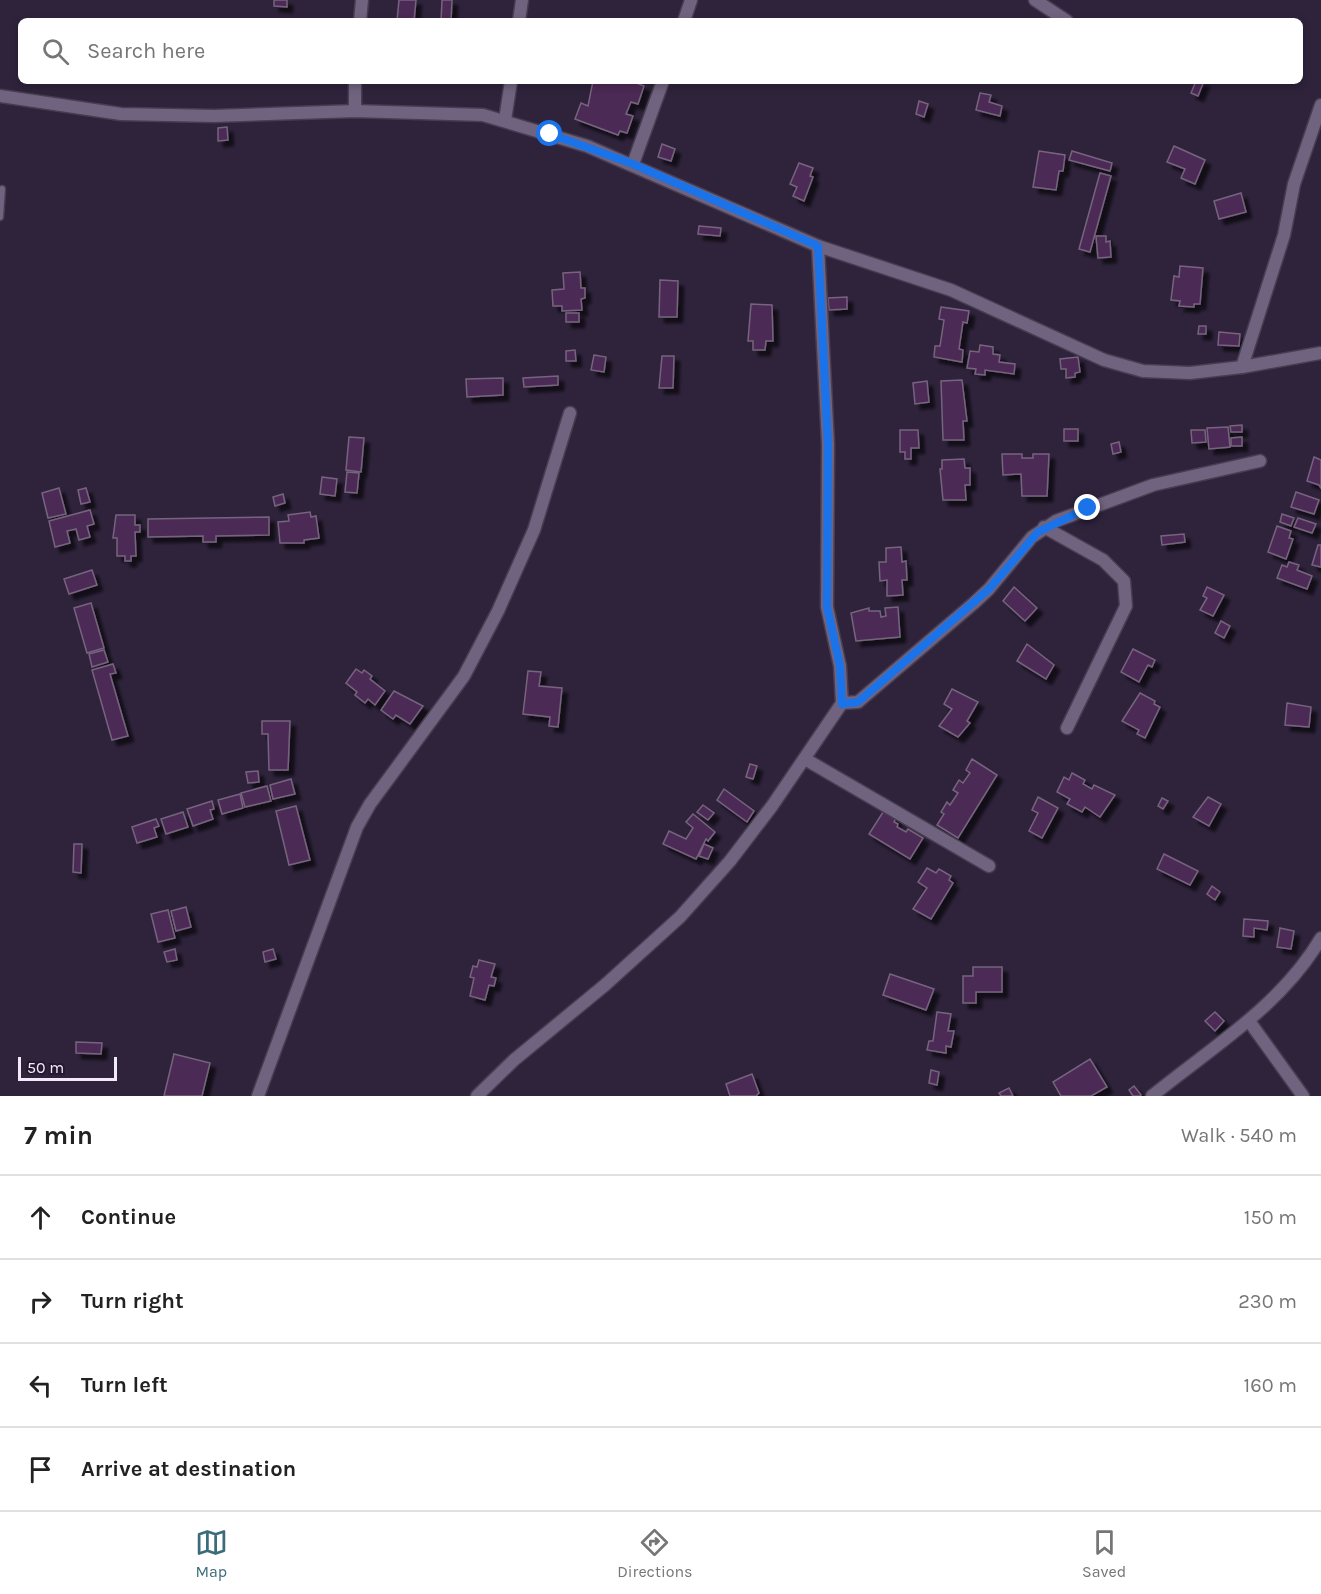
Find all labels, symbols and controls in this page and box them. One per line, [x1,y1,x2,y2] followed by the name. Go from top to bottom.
[18,18,1303,84] search box
[39,35,72,68] icon: search
[87,38,205,64] text: Search here
[536,120,562,146] route start
[1074,494,1100,520] route end
[18,1054,117,1082] scale bar
[27,1058,64,1077] text: 50 m
[24,1120,93,1151] text: 7 min
[1181,1124,1297,1147] text: Walk · 540 m
[24,1201,57,1234] icon: ahead
[81,1204,176,1230] text: Continue
[1244,1206,1297,1229] text: 150 m
[24,1285,57,1318] icon: right
[81,1288,184,1314] text: Turn right
[1238,1290,1297,1313] text: 230 m
[24,1369,57,1402] icon: left
[81,1372,168,1398] text: Turn left
[1244,1374,1297,1397] text: 160 m
[24,1453,57,1486] icon: arrive
[81,1456,296,1482] text: Arrive at destination
[195,1526,228,1581] tab: Map
[617,1526,692,1581] tab: Directions
[1082,1526,1126,1581] tab: Saved

